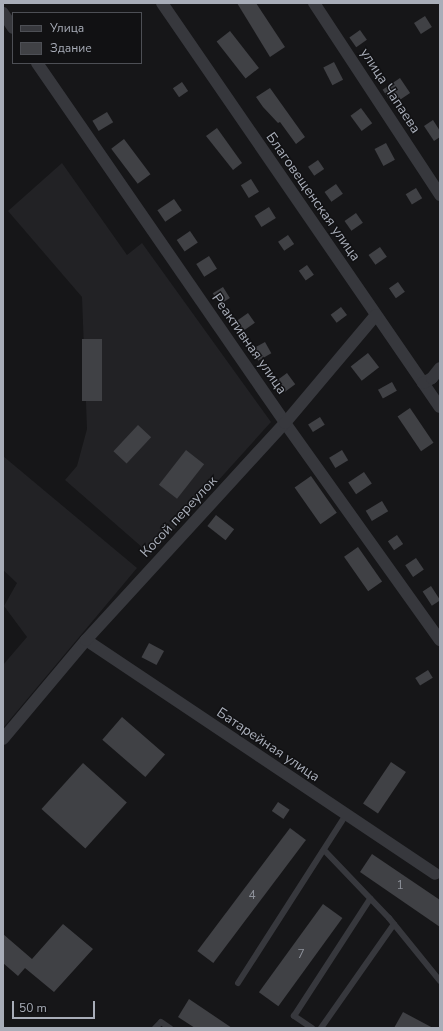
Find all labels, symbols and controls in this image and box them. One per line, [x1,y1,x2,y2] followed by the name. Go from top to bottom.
[12,12,142,64] legend
[50,20,84,36] text: Улица
[50,40,92,56] text: Здание
[356,45,424,137] street label: улица Чапаева
[262,129,364,265] street label: Благовещенская улица
[208,290,290,398] street label: Реактивная улица
[137,473,221,561] street label: Косой переулок
[213,704,323,786] street label: Батарейная улица
[396,879,404,893] house number: 1
[248,889,256,903] house number: 4
[297,948,305,962] house number: 7
[14,993,97,1019] scale bar
[19,1000,47,1016] text: 50 m

